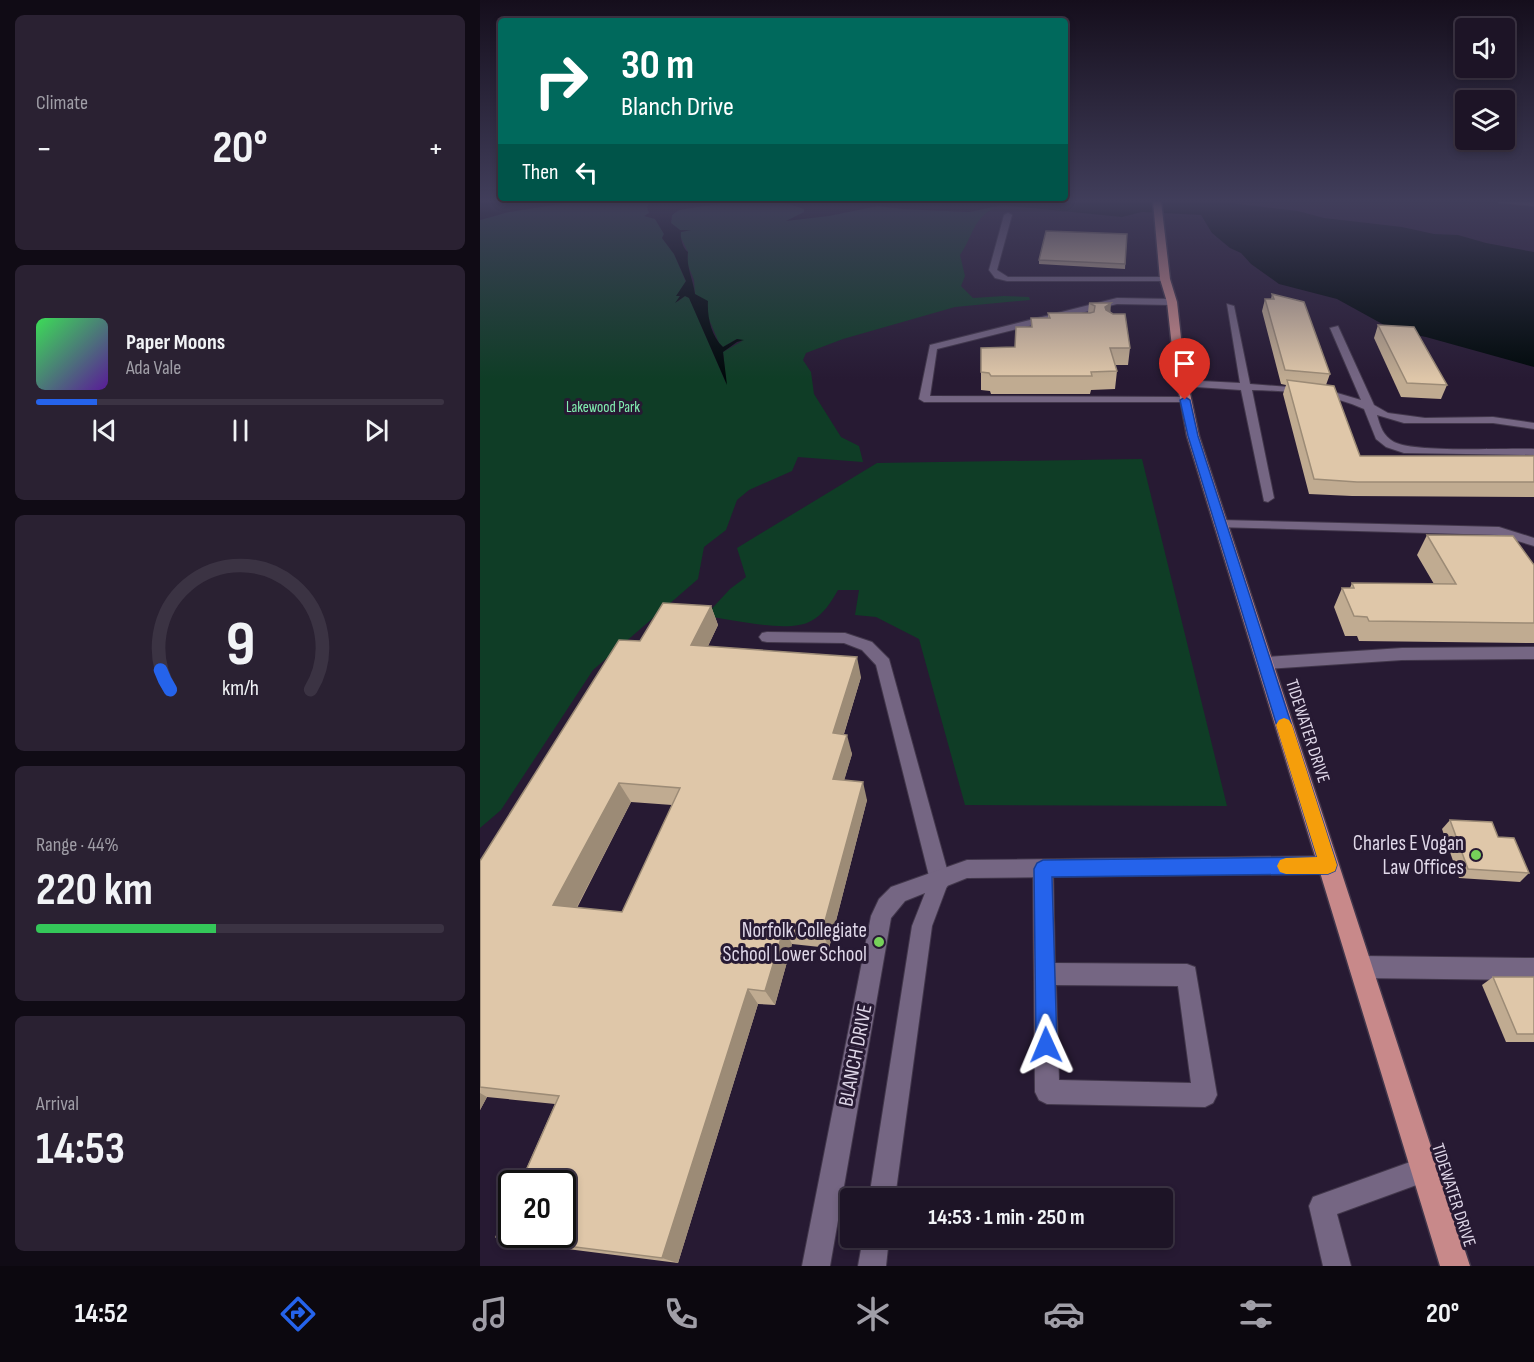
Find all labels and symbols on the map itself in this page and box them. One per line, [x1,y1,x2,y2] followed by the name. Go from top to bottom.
[1159,338,1210,400] pin
[566,398,640,417] park label: Lakewood Park
[1281,677,1334,786] street label: TIDEWATER DRIVE
[1353,831,1464,880] place label: Charles E Vogan Law Offices
[1469,848,1483,862] marker: Charles E Vogan Law Offices
[723,918,867,967] place label: Norfolk Collegiate School Lower School
[872,935,886,949] marker: Norfolk Collegiate School Lower School
[833,1002,878,1108] street label: BLANCH DRIVE
[1014,1013,1078,1077] position arrow
[1427,1141,1480,1250] street label: TIDEWATER DRIVE
[498,1170,576,1248] speed limit sign: 20

